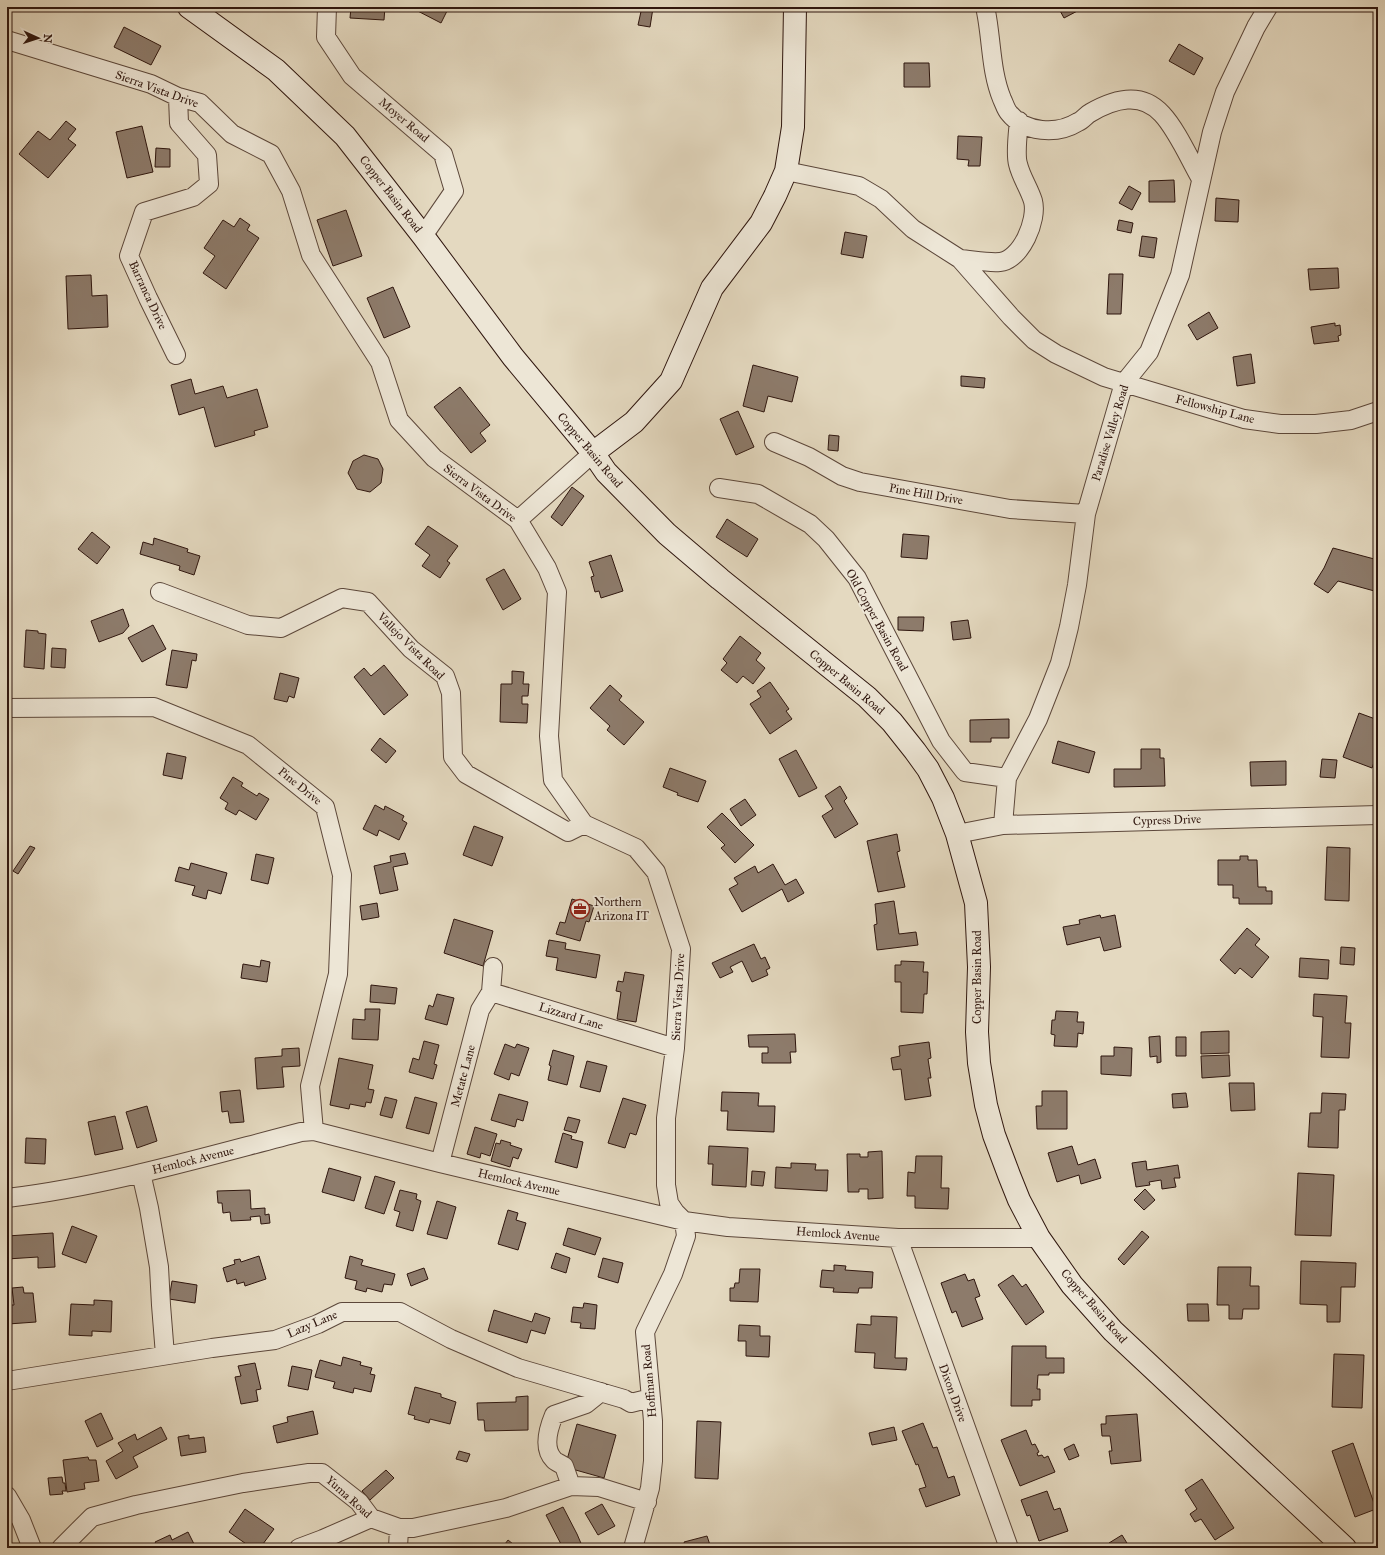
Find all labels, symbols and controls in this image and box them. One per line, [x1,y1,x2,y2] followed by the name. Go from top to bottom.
[18,18,58,58] north arrow
[41,33,54,44] text: N
[114,67,200,111] street label: Sierra Vista Drive
[376,95,432,145] street label: Moyer Road
[357,153,425,235] street label: Copper Basin Road
[126,258,170,332] street label: Barranca Drive
[1089,383,1131,483] street label: Paradise Valley Road
[1174,392,1256,426] street label: Fellowship Lane
[555,410,625,490] street label: Copper Basin Road
[441,461,519,525] street label: Sierra Vista Drive
[888,481,964,507] street label: Pine Hill Drive
[843,566,911,674] street label: Old Copper Basin Road
[374,609,447,682] street label: Vallejo Vista Road
[807,647,887,717] street label: Copper Basin Road
[275,764,325,808] street label: Pine Drive
[1133,812,1201,828] street label: Cypress Drive
[593,895,649,923] place label: Northern Arizona IT
[569,898,591,920] office icon: Northern Arizona IT
[970,930,984,1024] street label: Copper Basin Road
[669,953,687,1041] street label: Sierra Vista Drive
[537,1000,605,1032] street label: Lizzard Lane
[448,1043,478,1109] street label: Metate Lane
[151,1143,235,1177] street label: Hemlock Avenue
[477,1166,561,1198] street label: Hemlock Avenue
[796,1224,880,1244] street label: Hemlock Avenue
[1058,1266,1130,1346] street label: Copper Basin Road
[285,1307,339,1341] street label: Lazy Lane
[639,1344,659,1418] street label: Hoffman Road
[936,1362,970,1424] street label: Dixon Drive
[323,1473,375,1521] street label: Yuma Road

